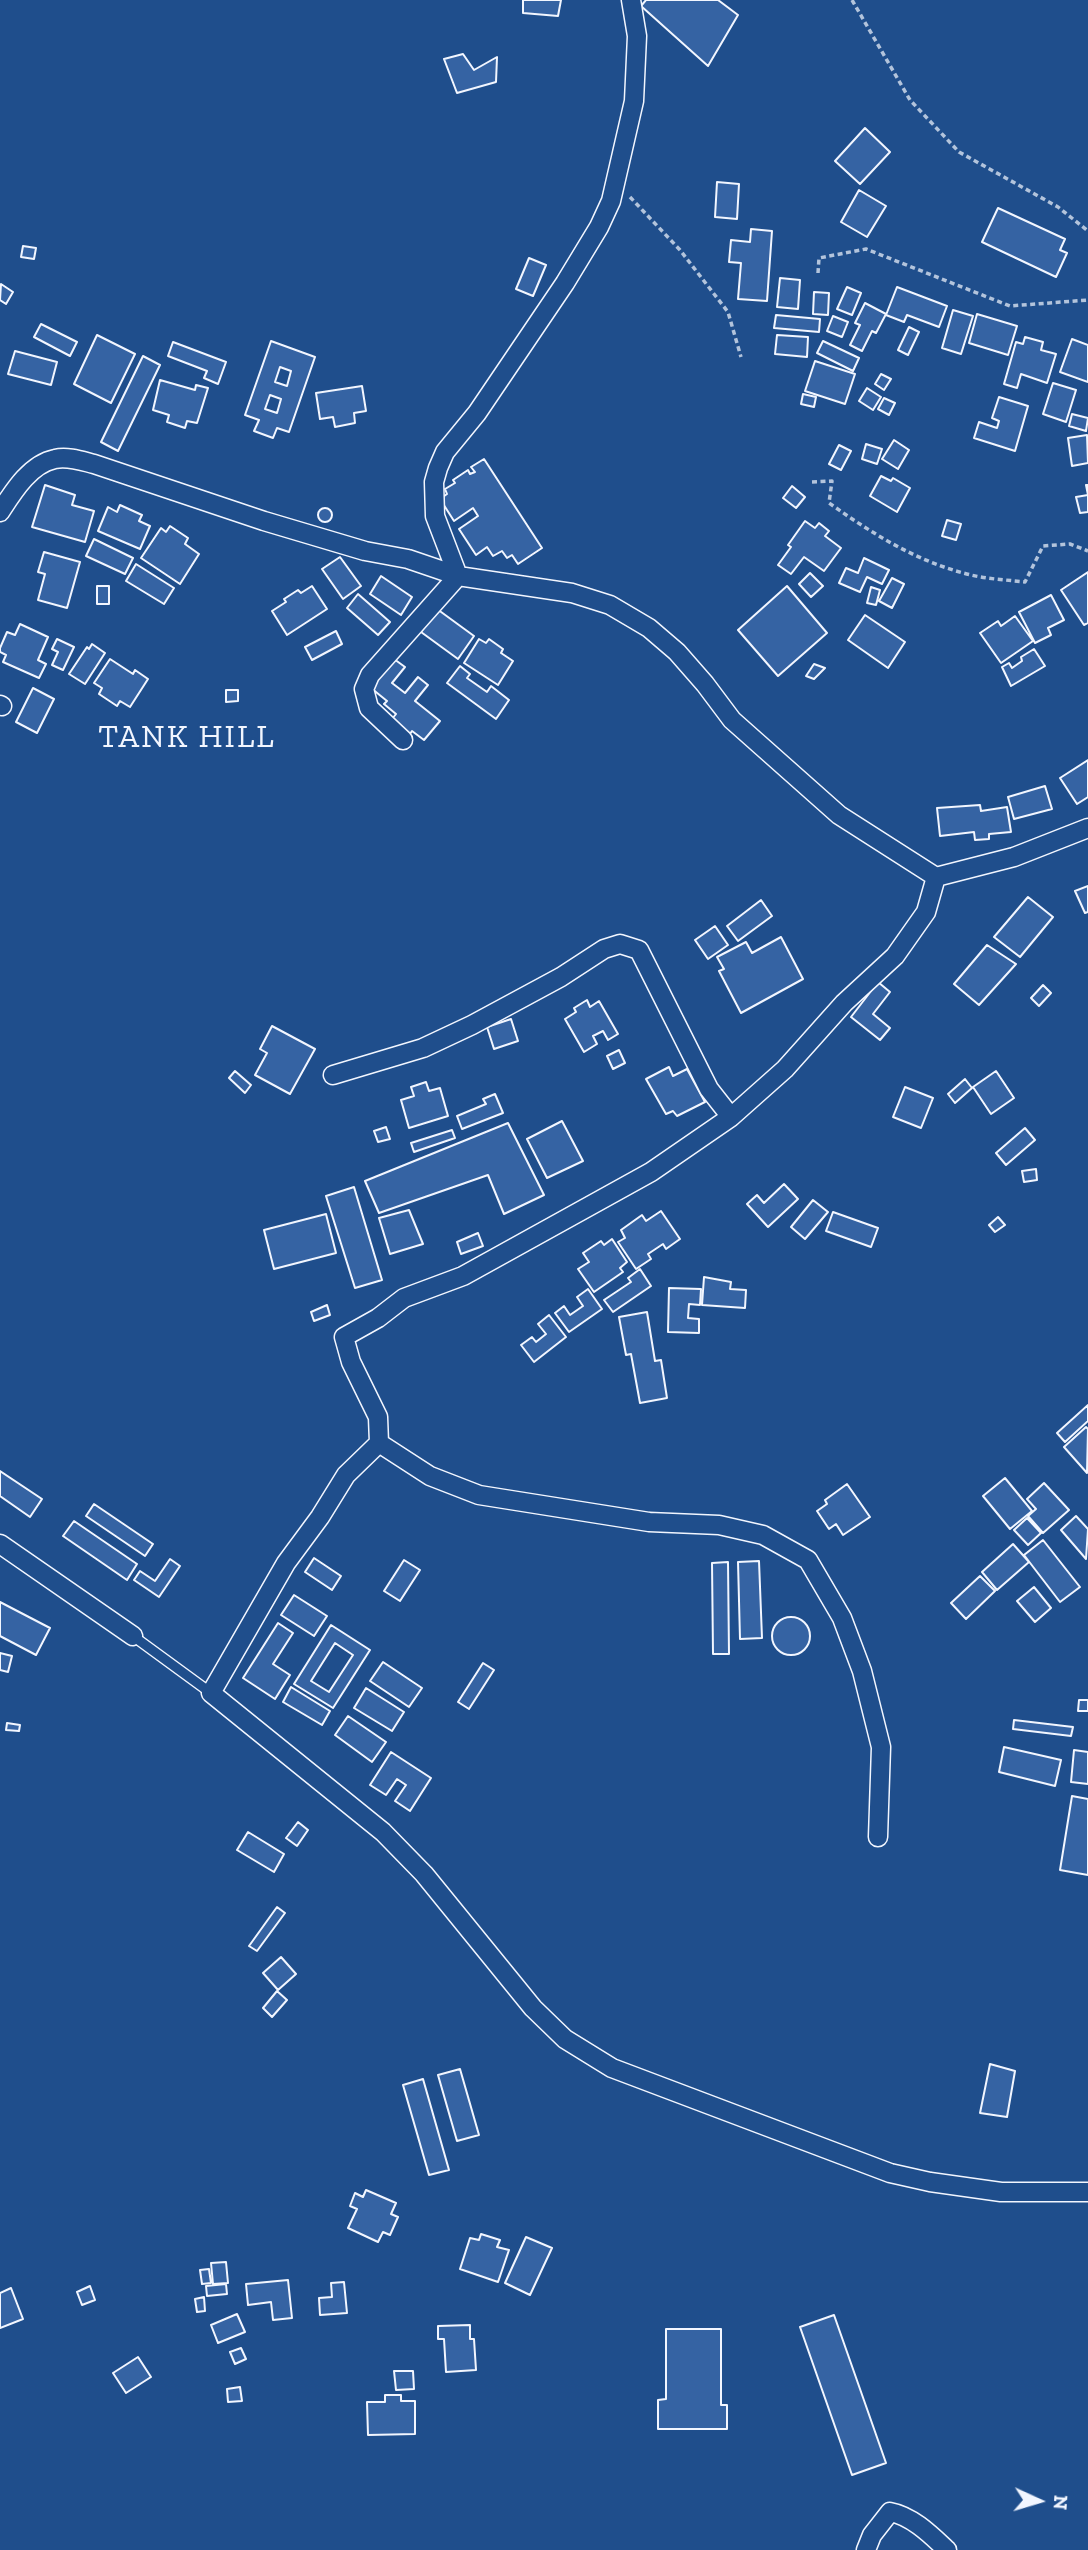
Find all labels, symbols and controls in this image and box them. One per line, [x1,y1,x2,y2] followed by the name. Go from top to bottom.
[99,719,275,757] district label: TANK HILL
[1004,2466,1074,2536] north arrow
[1048,2494,1072,2511] text: N

